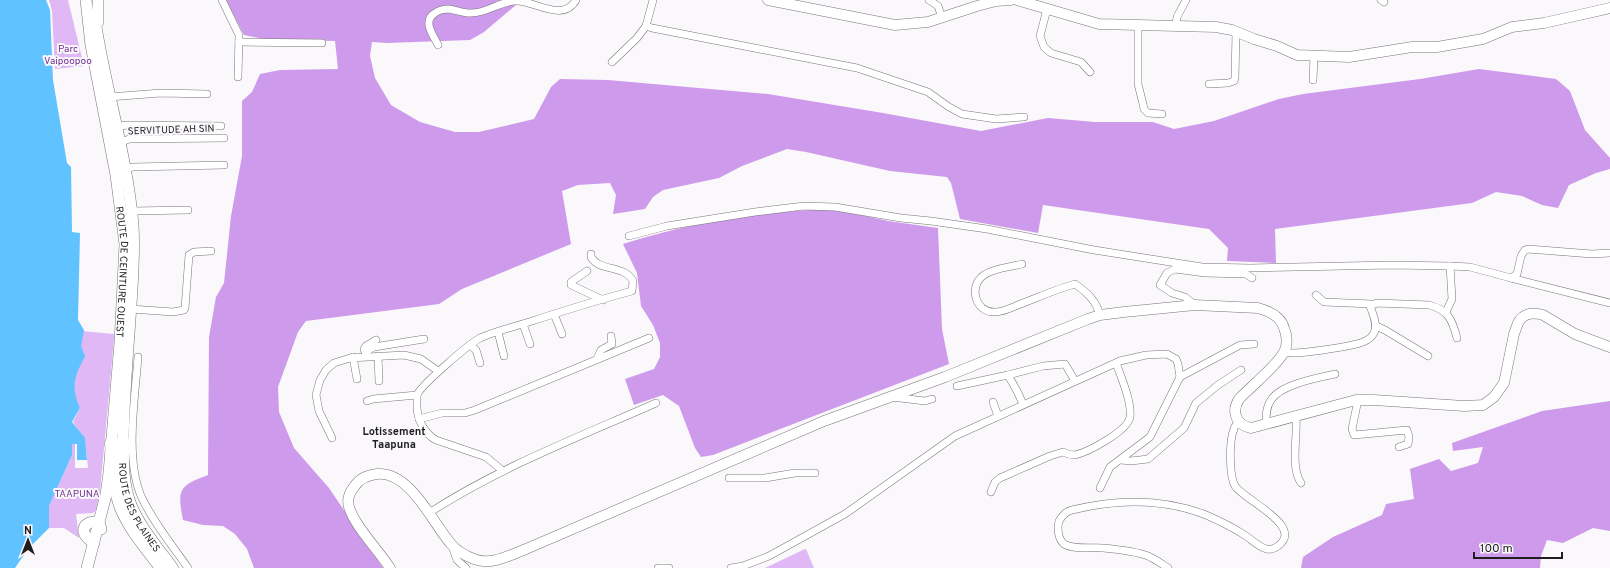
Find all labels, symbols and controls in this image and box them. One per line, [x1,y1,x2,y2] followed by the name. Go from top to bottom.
[44,43,92,68] park label: Parc Vaipoopoo
[127,122,215,139] street label: SERVITUDE AH SIN
[112,206,130,338] street label: ROUTE DE CEINTURE OUEST
[363,425,425,452] district label: Lotissement Taapuna
[115,463,163,555] street label: ROUTE DES PLAINES
[55,488,100,501] park label: TAAPUNA
[8,520,48,560] north arrow
[24,524,32,538] text: N
[1474,534,1562,560] scale bar
[1480,541,1513,557] text: 100 m

